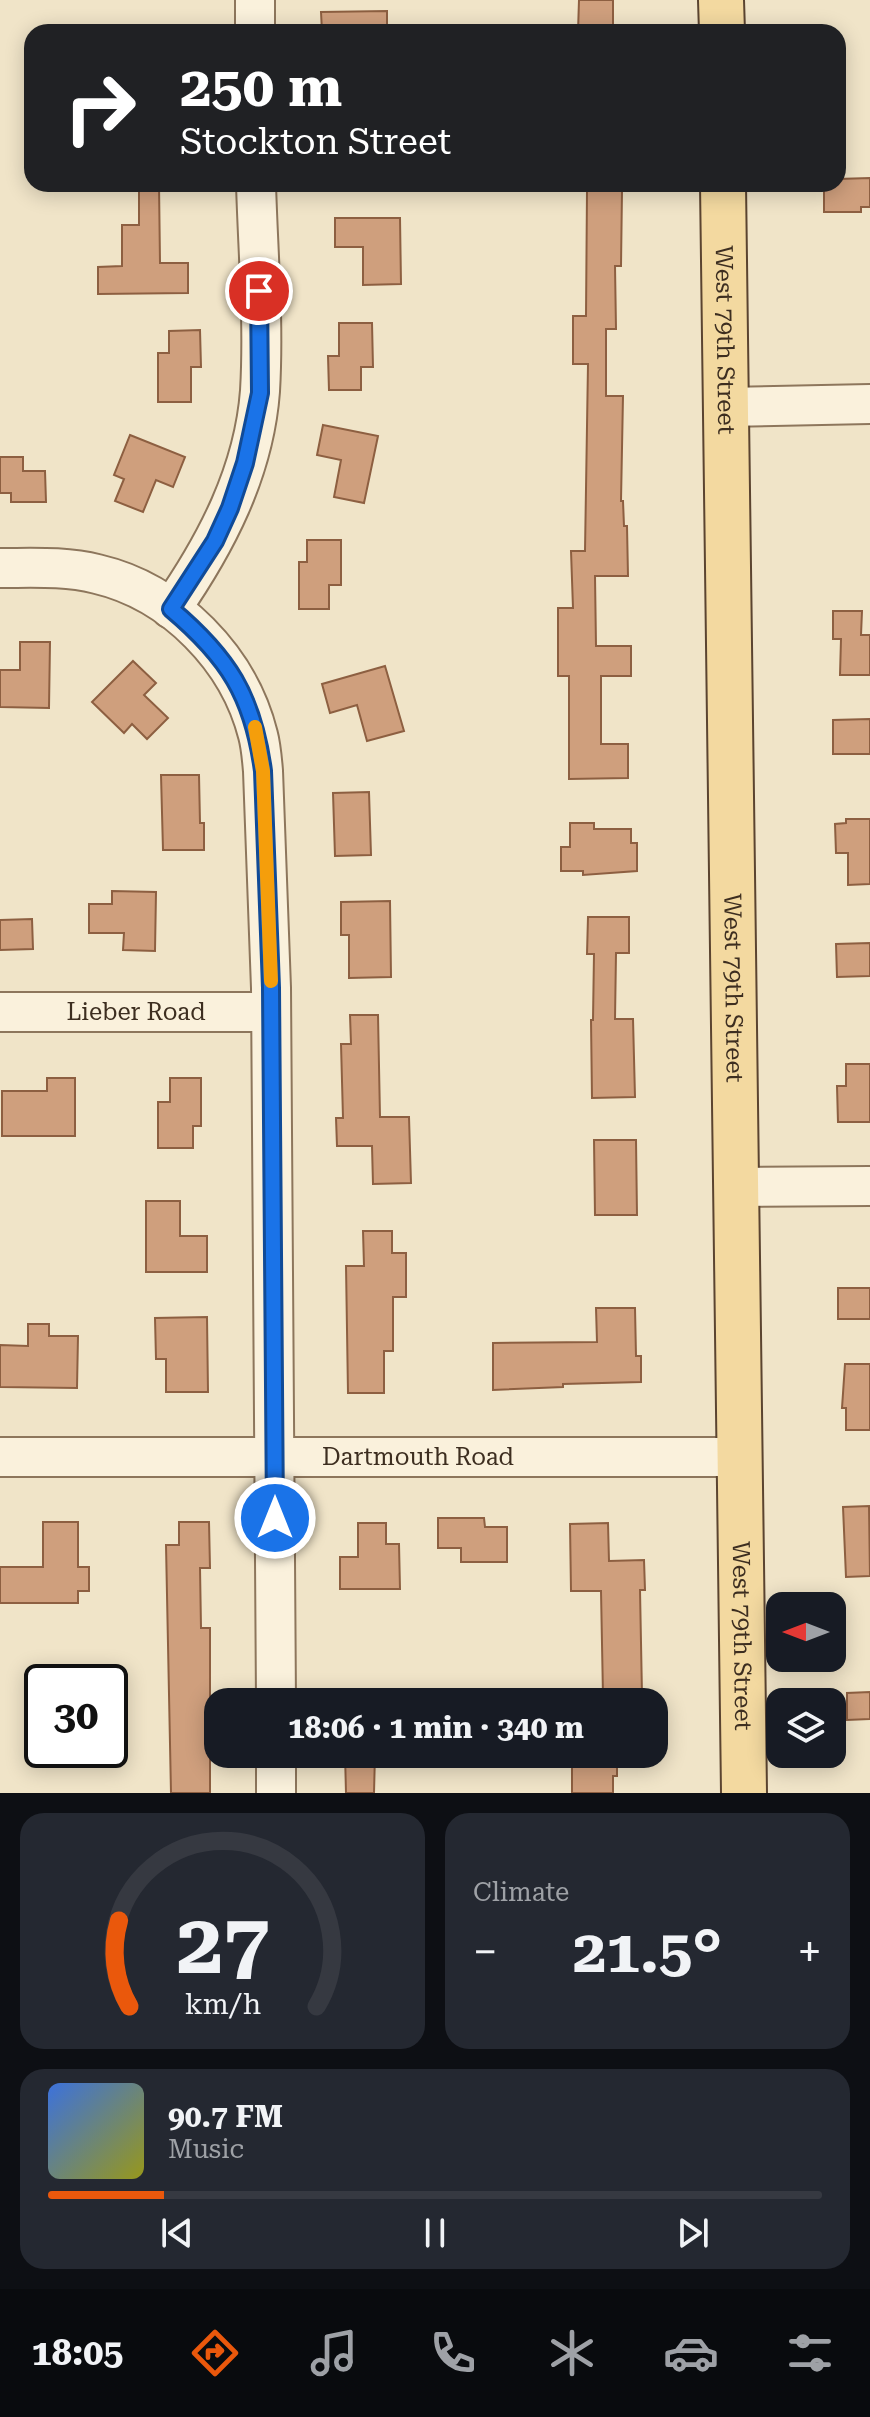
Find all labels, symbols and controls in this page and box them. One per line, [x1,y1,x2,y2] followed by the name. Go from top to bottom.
[180,54,342,120] text: 250 m
[48,56,152,160] icon: right
[180,121,451,163] text: Stockton Street
[710,245,740,435] street label: West 79th Street
[225,257,293,325] pin
[237,269,281,313] icon: arrive
[718,893,749,1083] street label: West 79th Street
[66,998,206,1026] street label: Lieber Road
[322,1443,514,1471] street label: Dartmouth Road
[233,1476,317,1560] position arrow
[727,1541,757,1731] street label: West 79th Street
[766,1592,846,1672] north arrow
[766,1592,846,1768] map controls
[24,1664,128,1768] speed limit sign: 30
[766,1688,846,1768] button: layers
[288,1710,584,1745] text: 18:06 · 1 min · 340 m
[473,1877,569,1907] text: Climate
[176,1896,269,1993] text: 27
[573,1916,722,1987] text: 21.5°
[473,1926,498,1978] text: −
[797,1926,822,1978] text: +
[184,1987,261,2021] text: km/h
[168,2099,283,2134] text: 90.7 FM
[168,2134,244,2164] text: Music
[155,2211,199,2255] icon: previous
[413,2211,457,2255] icon: pause
[671,2211,715,2255] icon: next
[187,2325,243,2381] icon: directions
[306,2325,362,2381] icon: music
[425,2325,481,2381] icon: phone
[544,2325,600,2381] icon: climate
[663,2325,719,2381] icon: car
[782,2325,838,2381] icon: filters
[32,2332,123,2374] text: 18:05

